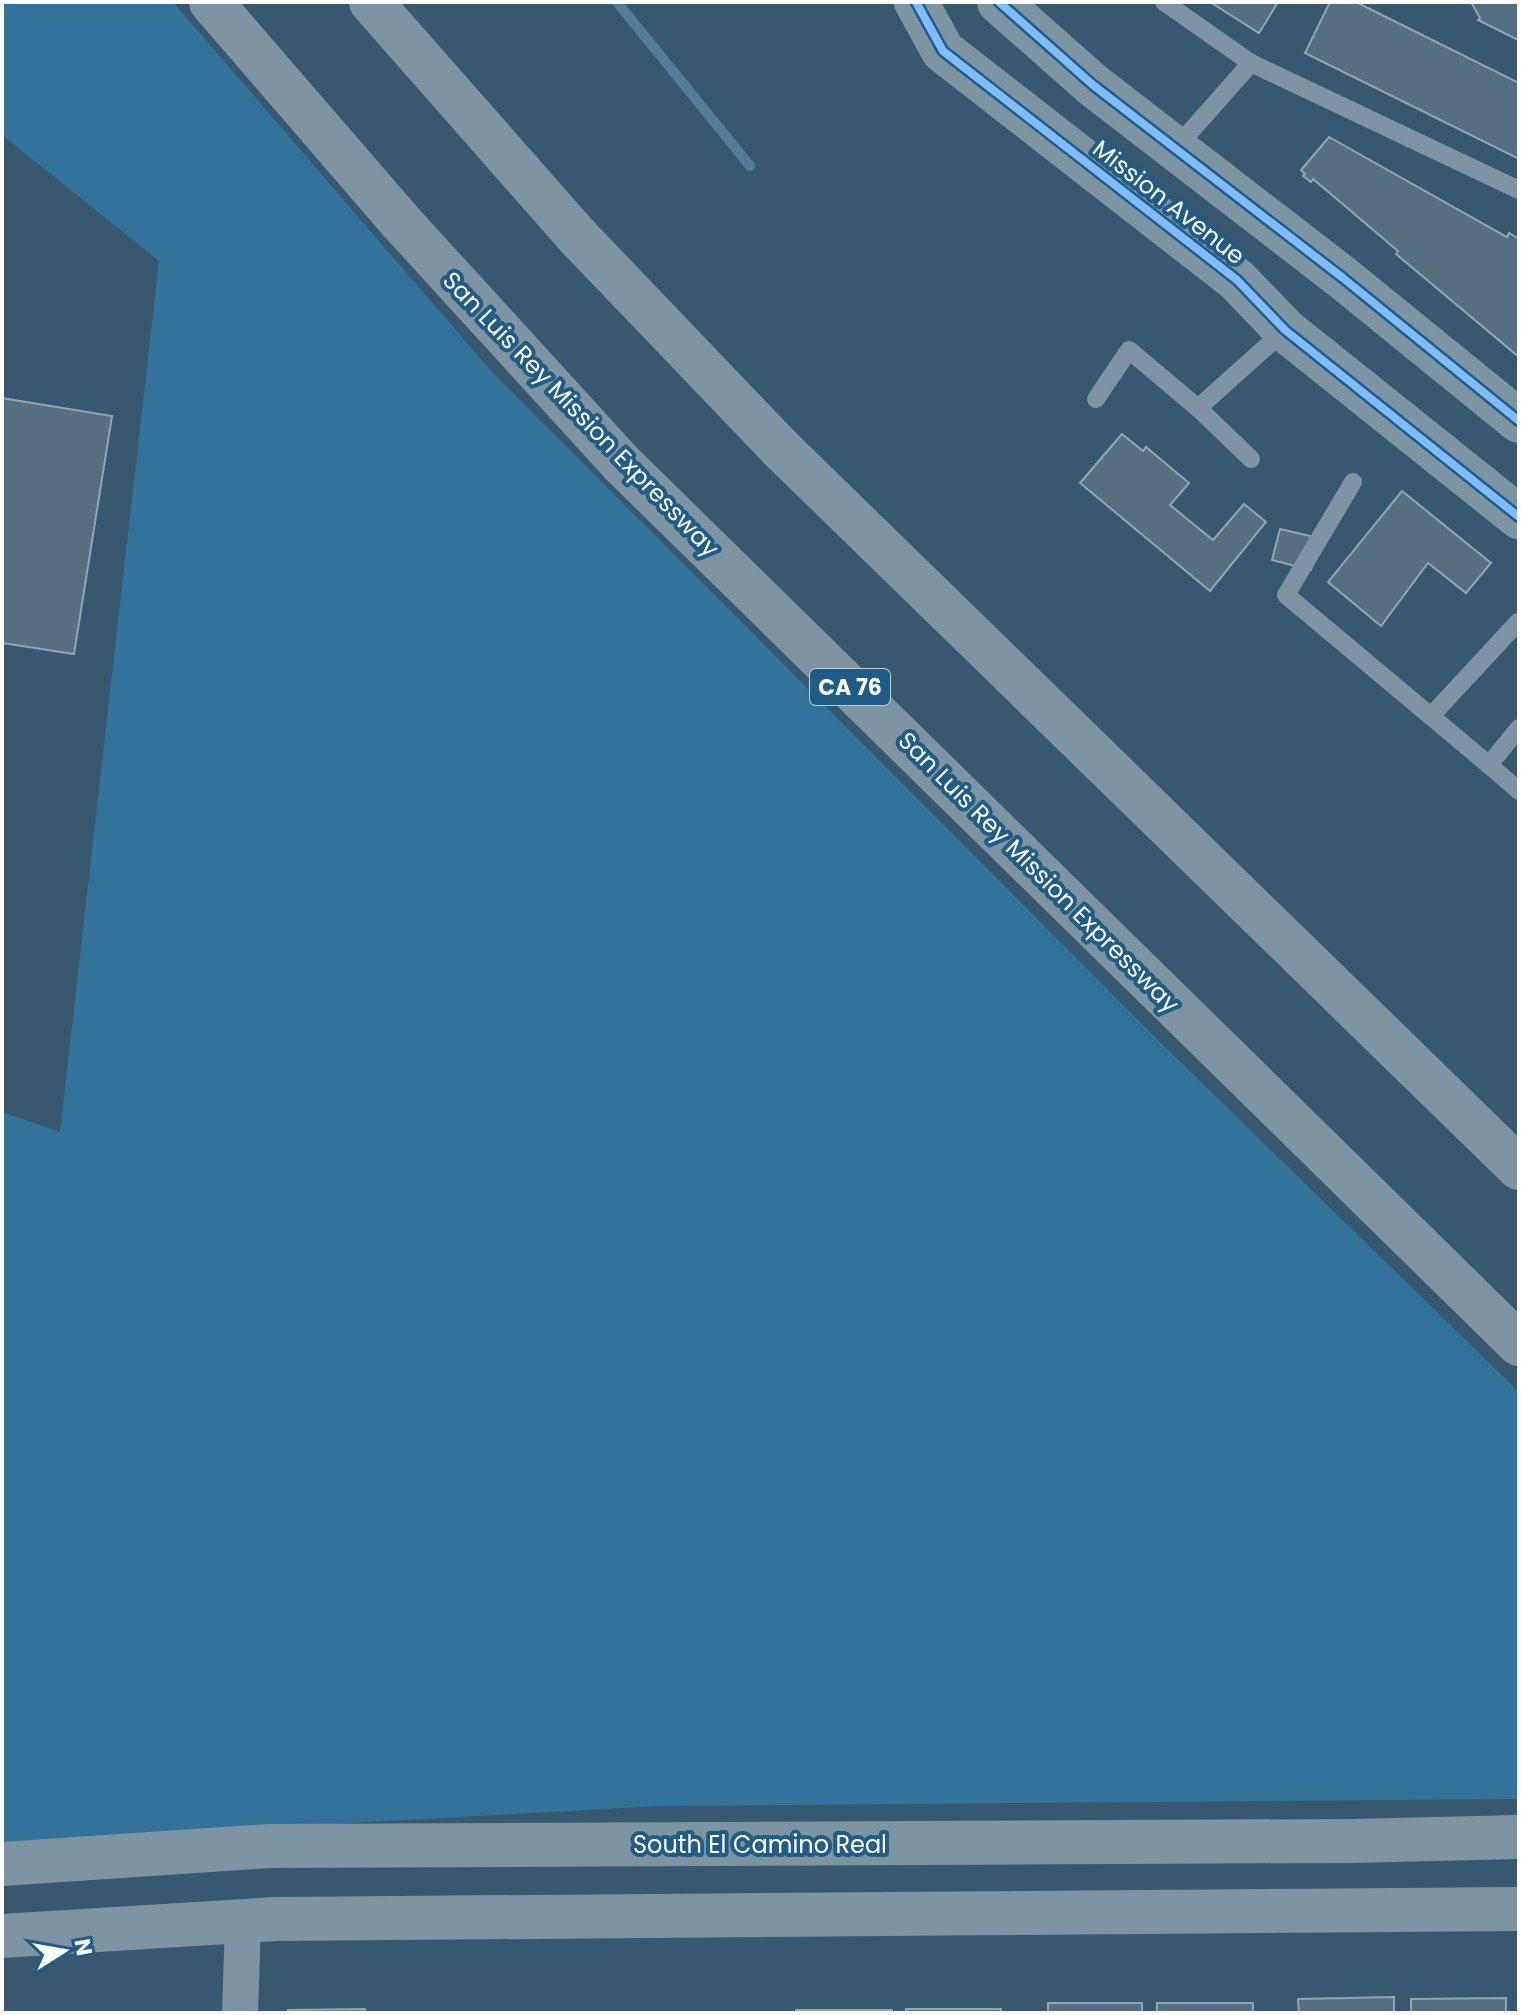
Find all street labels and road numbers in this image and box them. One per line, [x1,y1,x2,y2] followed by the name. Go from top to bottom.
[1086,132,1252,272] street label: Mission Avenue
[435,264,727,564] street label: San Luis Rey Mission Expressway
[810,669,890,705] road number: CA 76
[891,724,1187,1020] street label: San Luis Rey Mission Expressway
[633,1828,887,1861] street label: South El Camino Real

